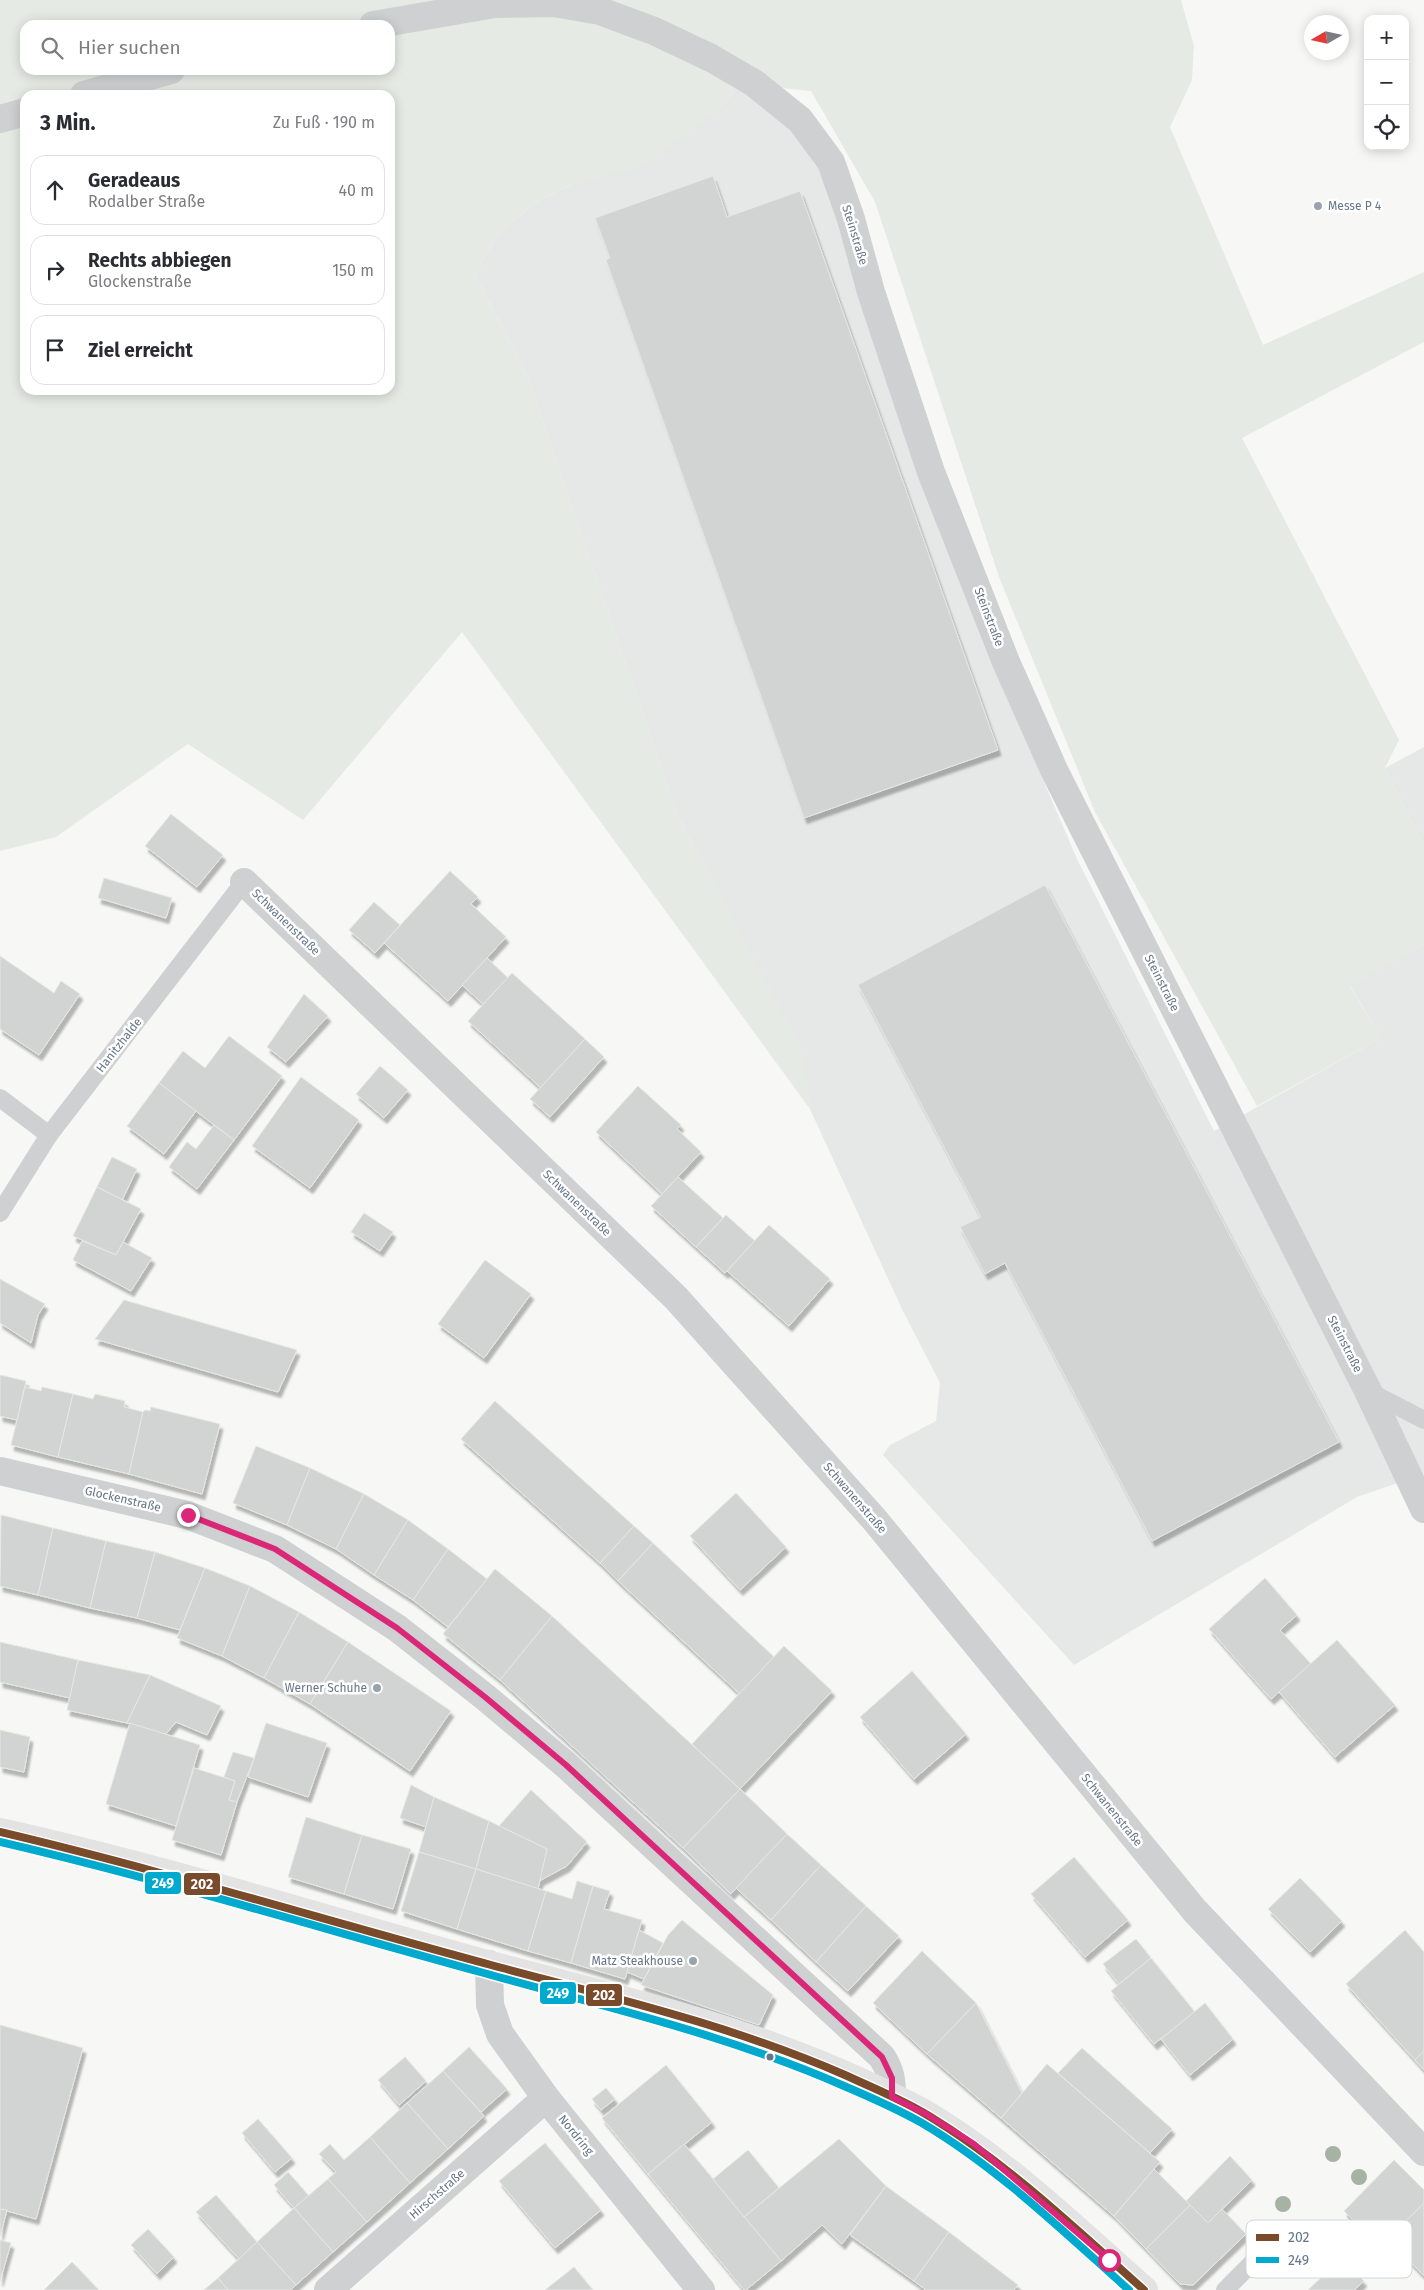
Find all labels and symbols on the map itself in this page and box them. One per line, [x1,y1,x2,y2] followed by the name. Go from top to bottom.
[1304,15,1349,60] north arrow
[1328,199,1382,213] place label: Messe P 4
[1312,200,1324,212] marker: Messe P 4
[839,203,871,267] street label: Steinstraße
[971,586,1007,648] street label: Steinstraße
[249,886,323,958] street label: Schwanenstraße
[1142,952,1182,1014] street label: Steinstraße
[93,1015,145,1075] street label: Hanitzhalde
[540,1167,614,1239] street label: Schwanenstraße
[1325,1313,1365,1375] street label: Steinstraße
[820,1460,890,1536] street label: Schwanenstraße
[84,1483,162,1515] street label: Glockenstraße
[177,1504,200,1527] route end
[285,1681,367,1695] place label: Werner Schuhe
[371,1682,383,1694] marker: Werner Schuhe
[1078,1771,1146,1849] street label: Schwanenstraße
[144,1871,182,1895] line badge: 249
[183,1872,221,1896] line badge: 202
[152,1875,174,1892] text: 249
[191,1876,213,1893] text: 202
[591,1954,683,1968] place label: Matz Steakhouse
[687,1955,699,1967] marker: Matz Steakhouse
[539,1981,577,2005] line badge: 249
[585,1983,623,2007] line badge: 202
[547,1985,569,2002] text: 249
[593,1987,615,2004] text: 202
[765,2052,775,2062] unlabelled marker
[555,2112,597,2159] street label: Nordring
[406,2166,468,2222] street label: Hirschstraße
[1246,2220,1412,2278] legend
[1288,2229,1310,2246] text: 202
[1098,2249,1121,2272] route start
[1288,2252,1309,2269] text: 249

